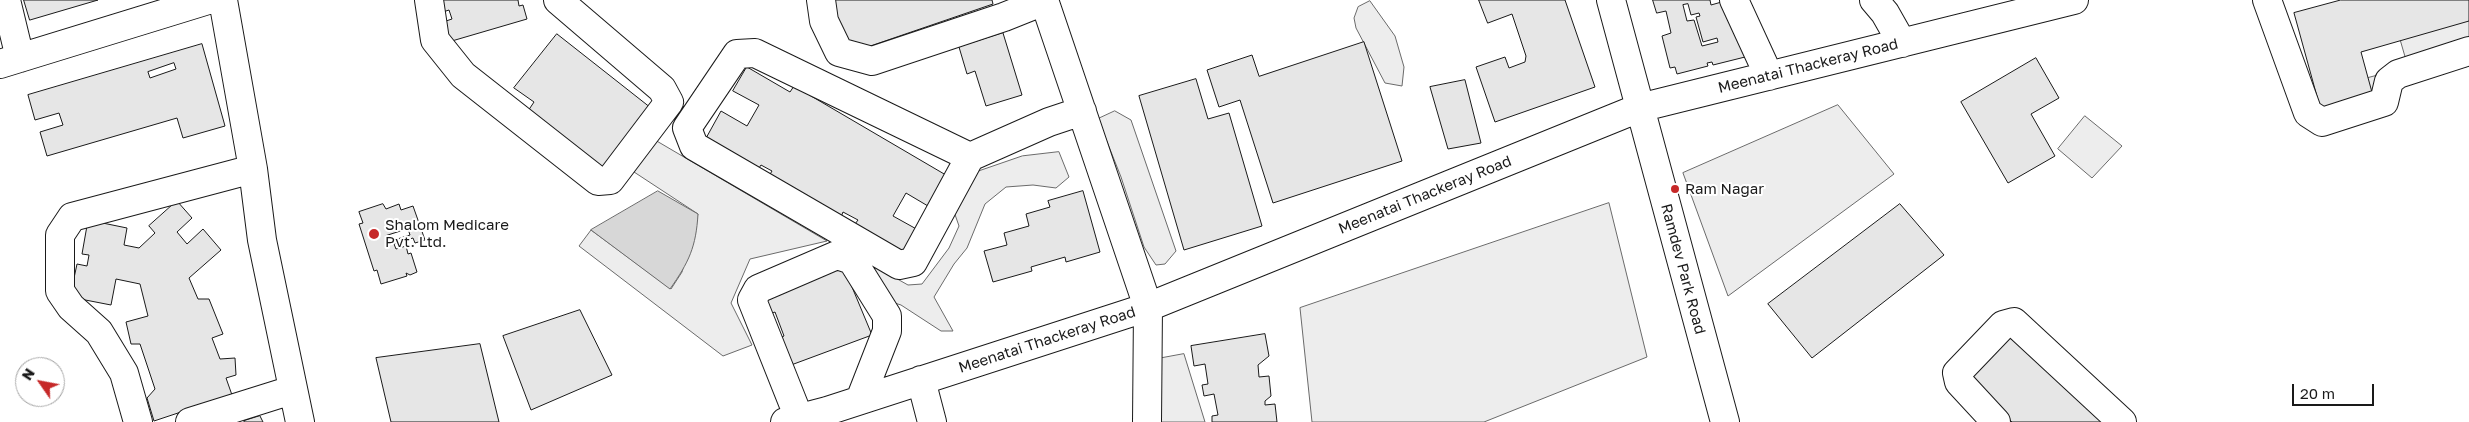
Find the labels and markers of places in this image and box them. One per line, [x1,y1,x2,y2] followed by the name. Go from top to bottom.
[1685,180,1764,198] place label: Ram Nagar
[1669,183,1681,195] marker: Ram Nagar
[385,216,509,251] place label: Shalom Medicare Pvt. Ltd.
[367,227,381,241] marker: Shalom Medicare Pvt. Ltd.

